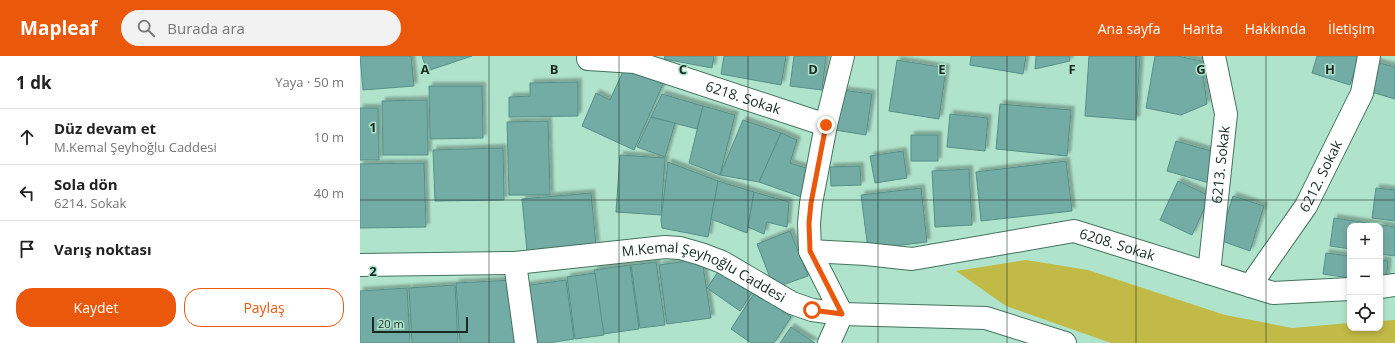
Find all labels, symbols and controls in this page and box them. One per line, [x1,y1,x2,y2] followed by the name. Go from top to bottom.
[121,10,401,46] search box
[20,15,97,41] text: Mapleaf
[135,17,157,39] icon: search
[167,18,245,38] text: Burada ara
[1098,19,1161,38] text: Ana sayfa
[1183,19,1223,38] text: Harita
[1245,19,1306,38] text: Hakkında
[1328,19,1375,38] text: İletişim
[421,60,430,78] text: A
[550,60,559,78] text: B
[679,60,687,78] text: C
[808,60,818,78] text: D
[938,60,946,78] text: E
[1068,60,1076,78] text: F
[1196,60,1206,78] text: G
[1325,60,1335,78] text: H
[16,71,51,94] text: 1 dk
[275,73,344,91] text: Yaya · 50 m
[703,76,784,119] street label: 6218. Sokak
[817,116,835,134] route end
[54,118,156,138] text: Düz devam et
[369,118,377,136] text: 1
[1206,124,1234,204] street label: 6213. Sokak
[16,126,38,148] icon: ahead
[314,128,344,146] text: 10 m
[1295,136,1346,216] street label: 6212. Sokak
[54,138,217,156] text: M.Kemal Şeyhoğlu Caddesi
[54,174,118,194] text: Sola dön
[16,182,38,204] icon: left
[314,184,344,202] text: 40 m
[54,194,126,212] text: 6214. Sokak
[1077,223,1158,265] street label: 6208. Sokak
[1347,223,1383,331] map controls
[1347,223,1383,259] button: +
[621,237,790,306] street label: M.Kemal Şeyhoğlu Caddesi
[16,238,38,260] icon: arrive
[54,239,152,259] text: Varış noktası
[1347,259,1383,295] button: −
[369,262,377,280] text: 2
[16,288,176,327] button: Kaydet
[184,288,344,327] button: Paylaş
[1347,295,1383,331] button: locate
[803,301,821,319] route start
[372,315,468,334] scale bar
[378,316,404,331] text: 20 m

